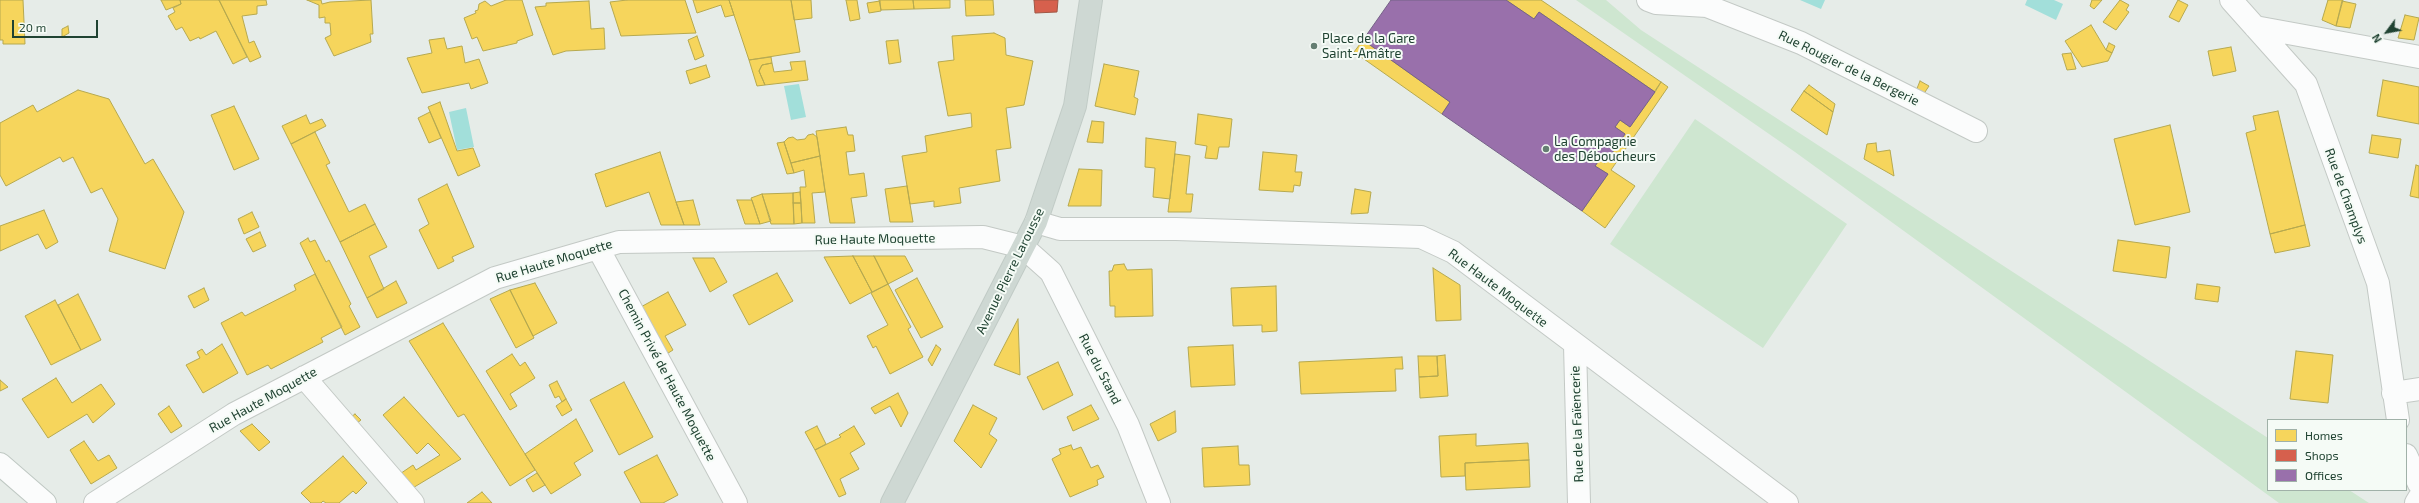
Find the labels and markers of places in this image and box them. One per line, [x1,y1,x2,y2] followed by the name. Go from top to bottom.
[1322,31,1415,62] place label: Place de la Gare Saint-Amâtre
[1309,41,1319,51] marker: Place de la Gare Saint-Amâtre
[1554,134,1656,165] place label: La Compagnie des Déboucheurs
[1541,144,1551,154] marker: La Compagnie des Déboucheurs

